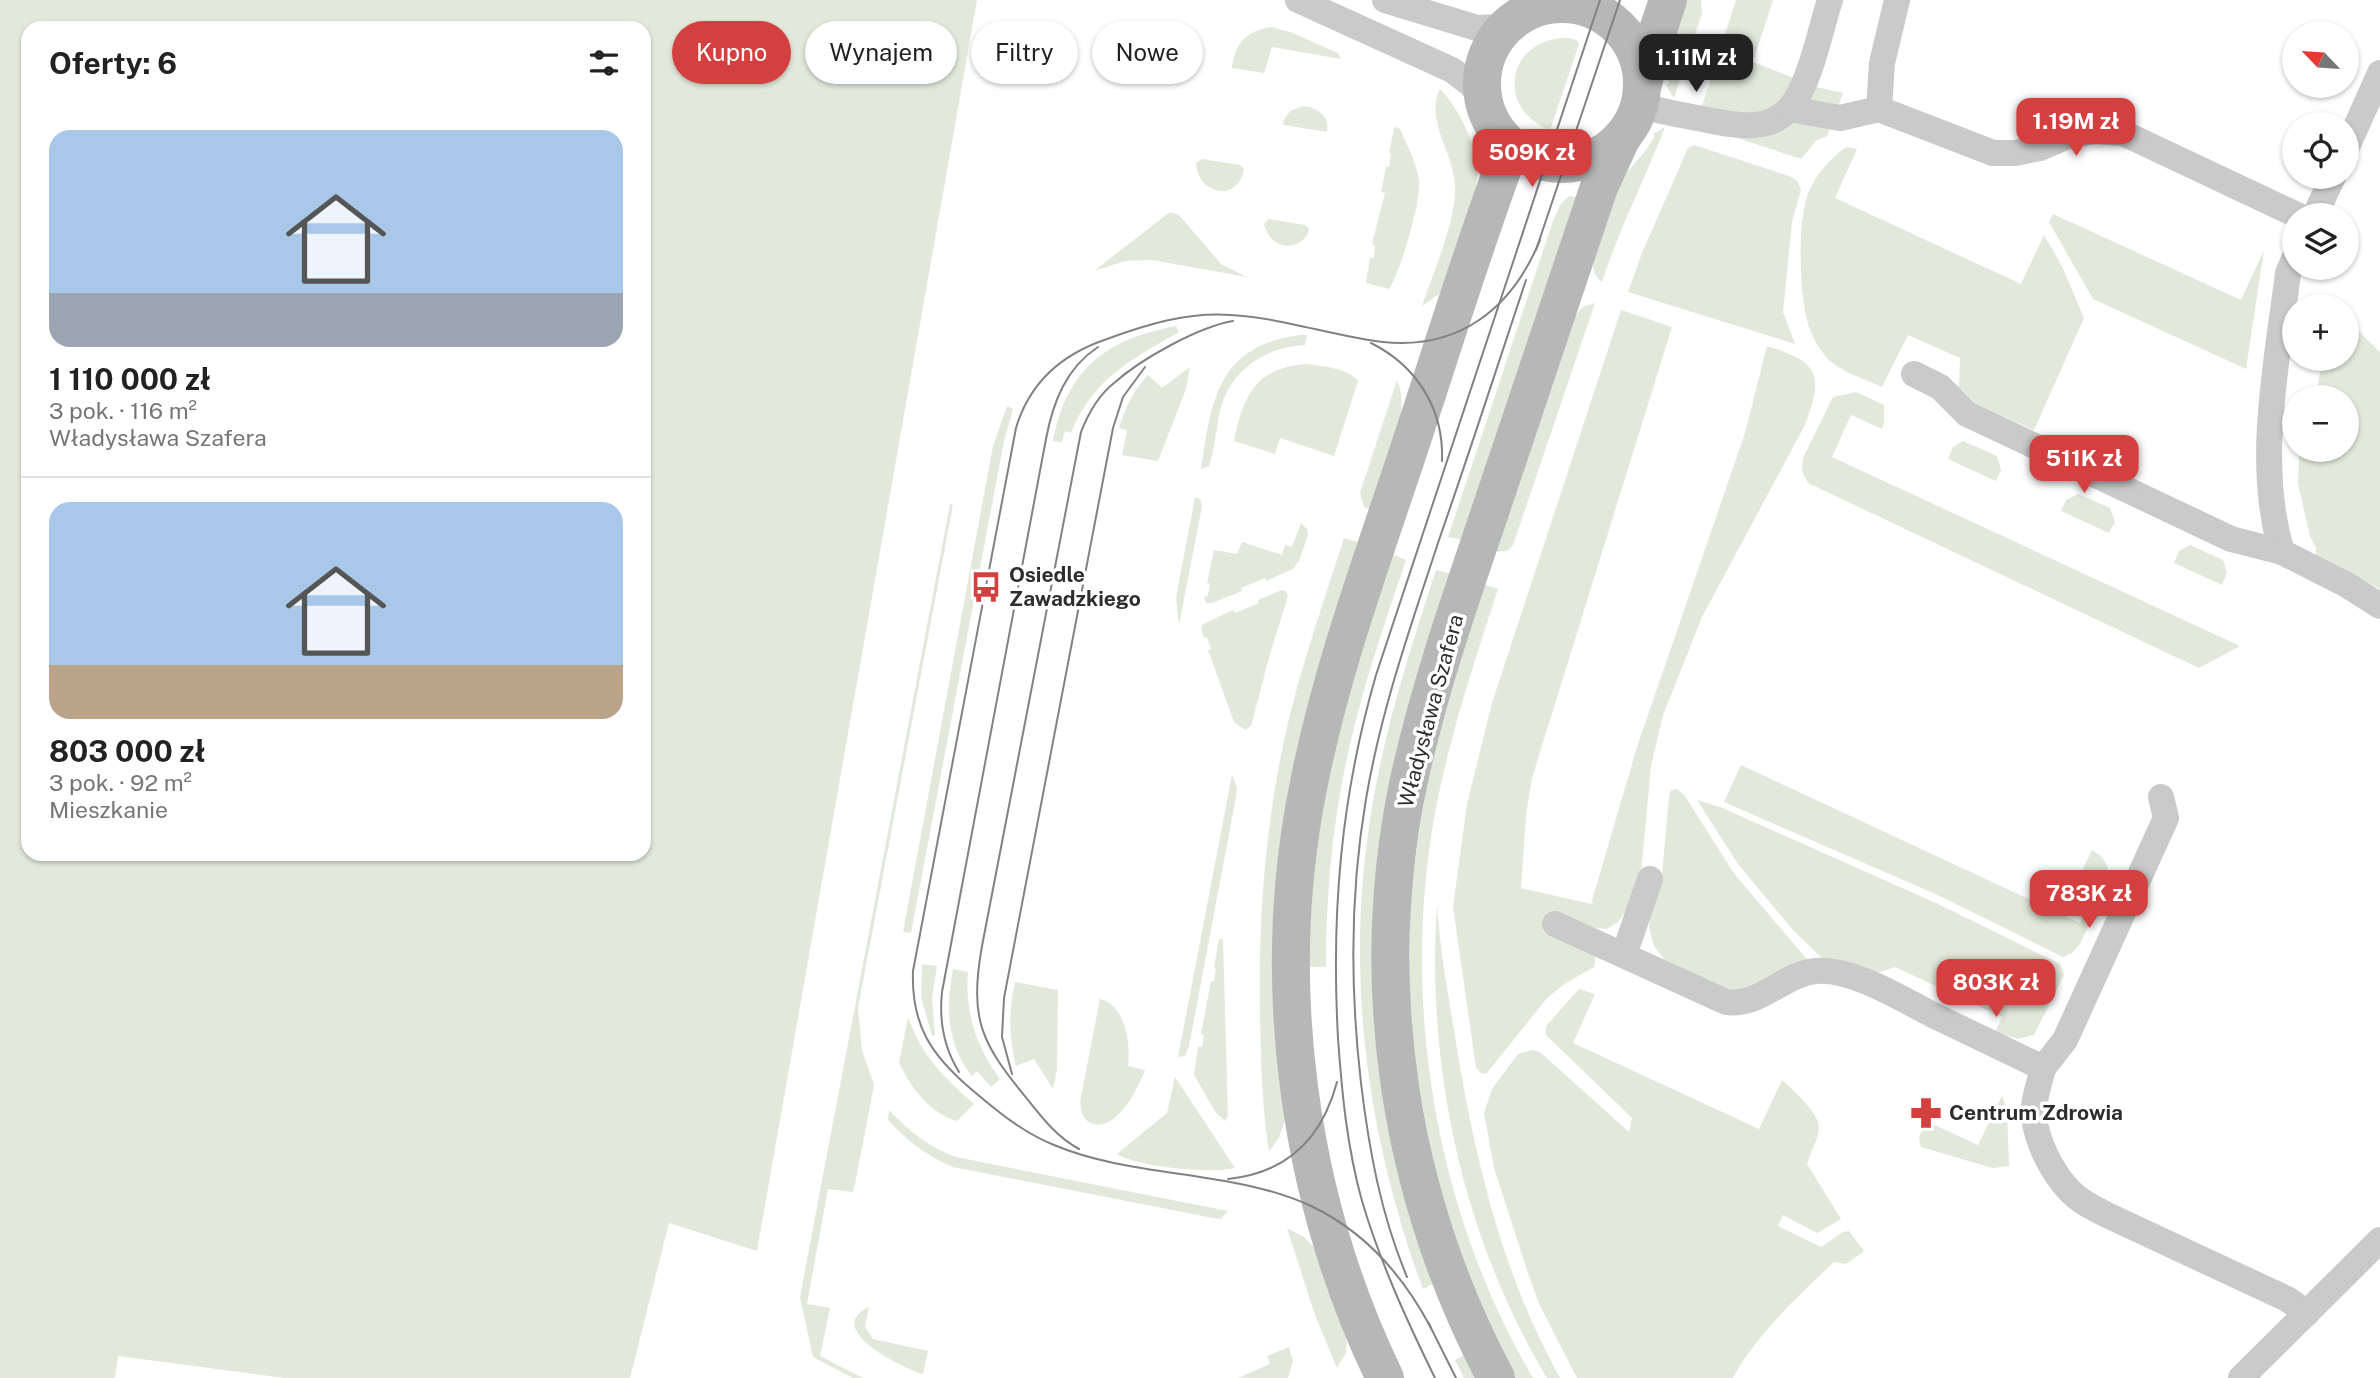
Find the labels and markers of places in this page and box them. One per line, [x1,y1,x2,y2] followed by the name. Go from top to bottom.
[1624,34,1768,94] pin: 1.11M zł
[2004,99,2148,158] pin: 1.19M zł
[1467,130,1597,189] pin: 509K zł
[2019,435,2149,495] pin: 511K zł
[1009,562,1141,611] place label: Osiedle Zawadzkiego
[969,570,1003,604] bus stop icon: Osiedle Zawadzkiego
[2024,870,2154,930] pin: 783K zł
[1931,960,2061,1019] pin: 803K zł
[1909,1096,1943,1130] pharmacy icon: Centrum Zdrowia
[1949,1100,2123,1125] place label: Centrum Zdrowia

